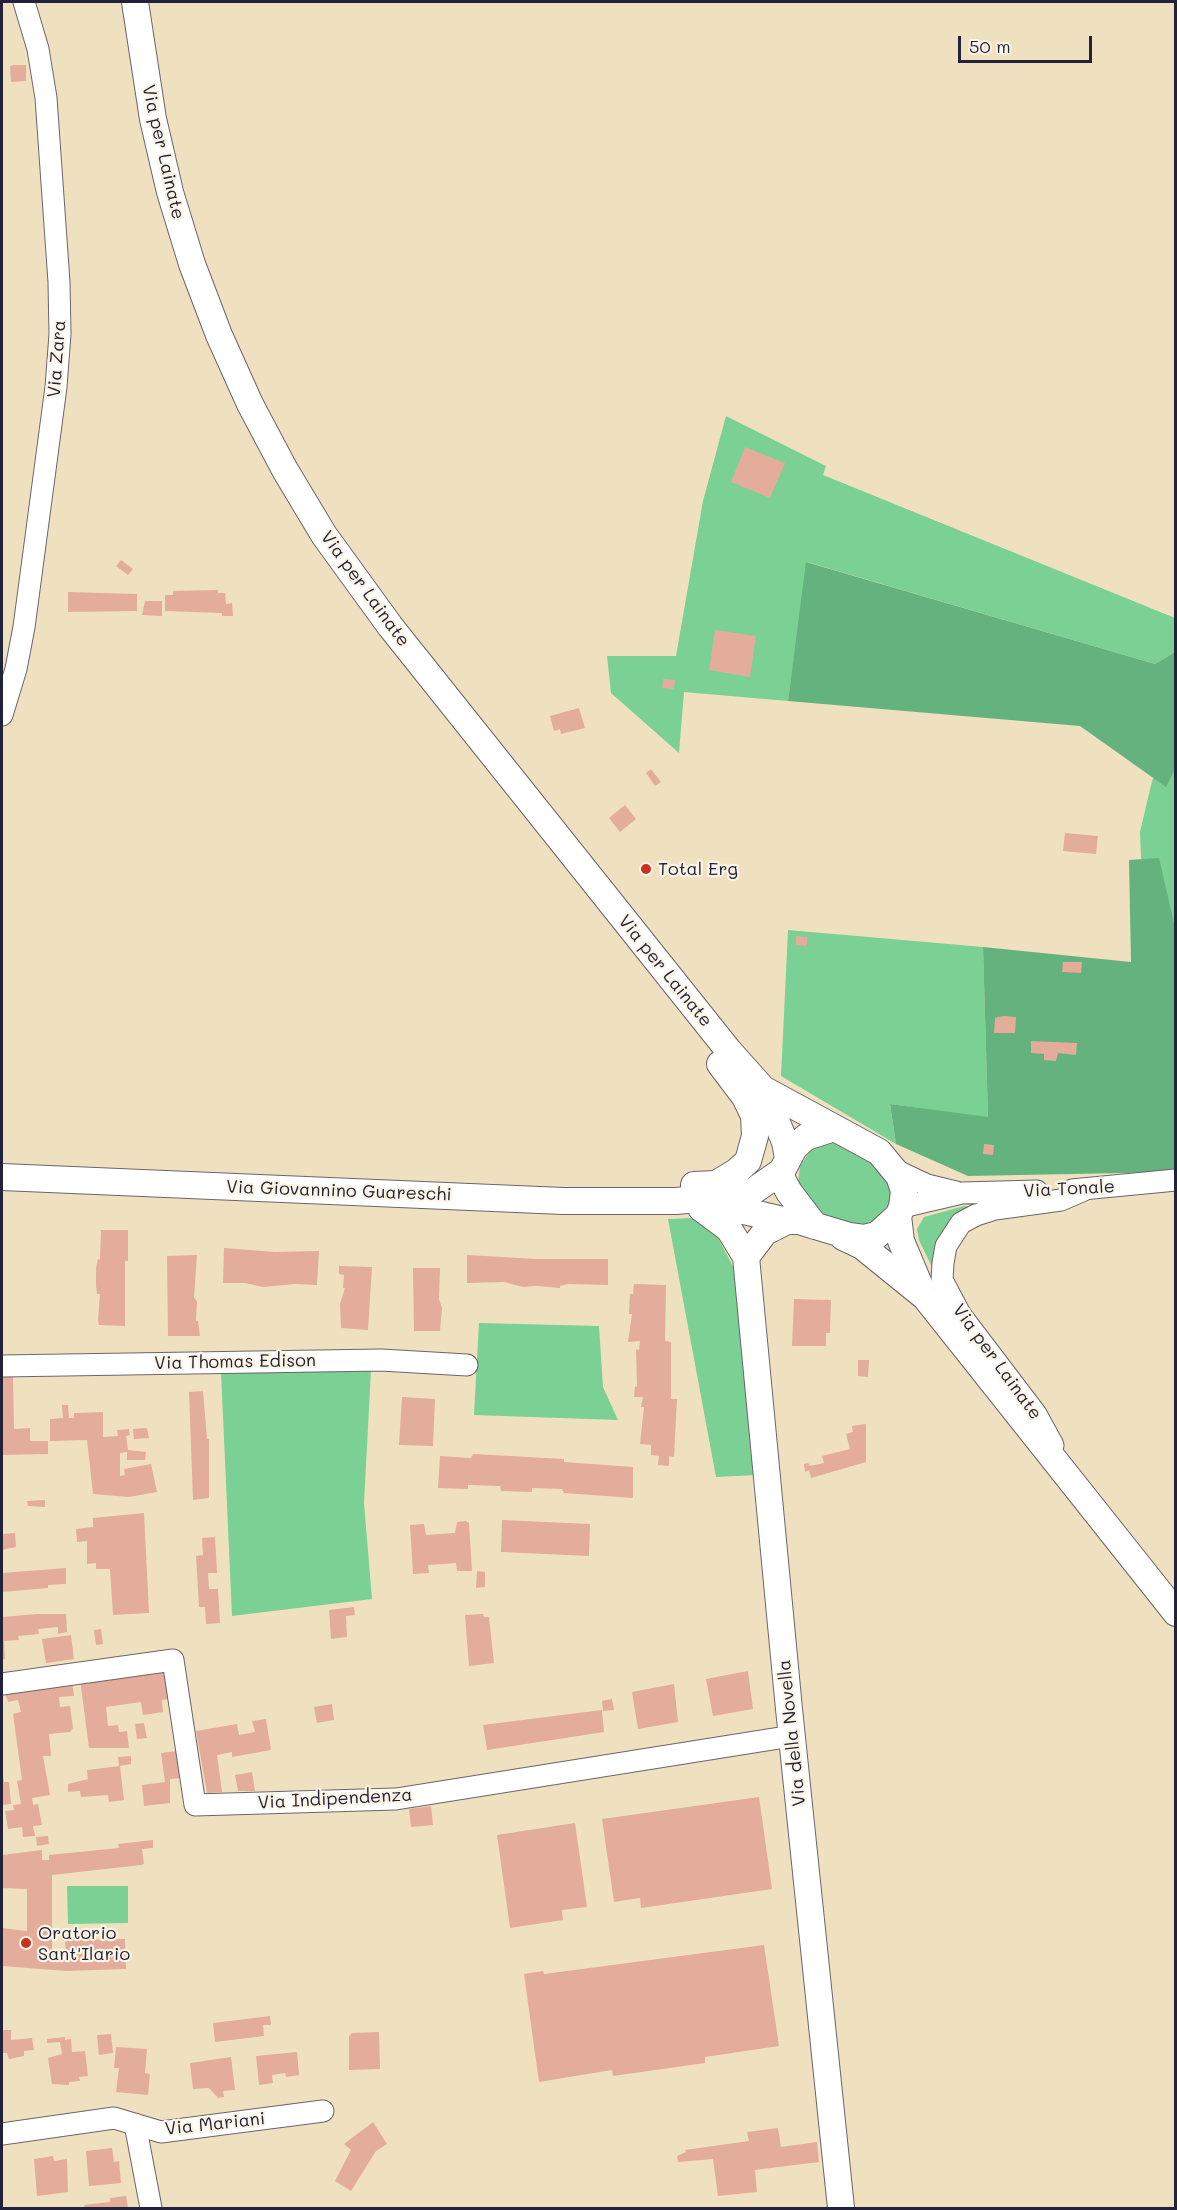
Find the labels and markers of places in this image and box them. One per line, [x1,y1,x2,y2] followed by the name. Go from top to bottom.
[658,858,738,880] place label: Total Erg
[639,862,653,876] marker: Total Erg
[38,1922,130,1964] place label: Oratorio Sant'Ilario
[19,1936,33,1950] marker: Oratorio Sant'Ilario

